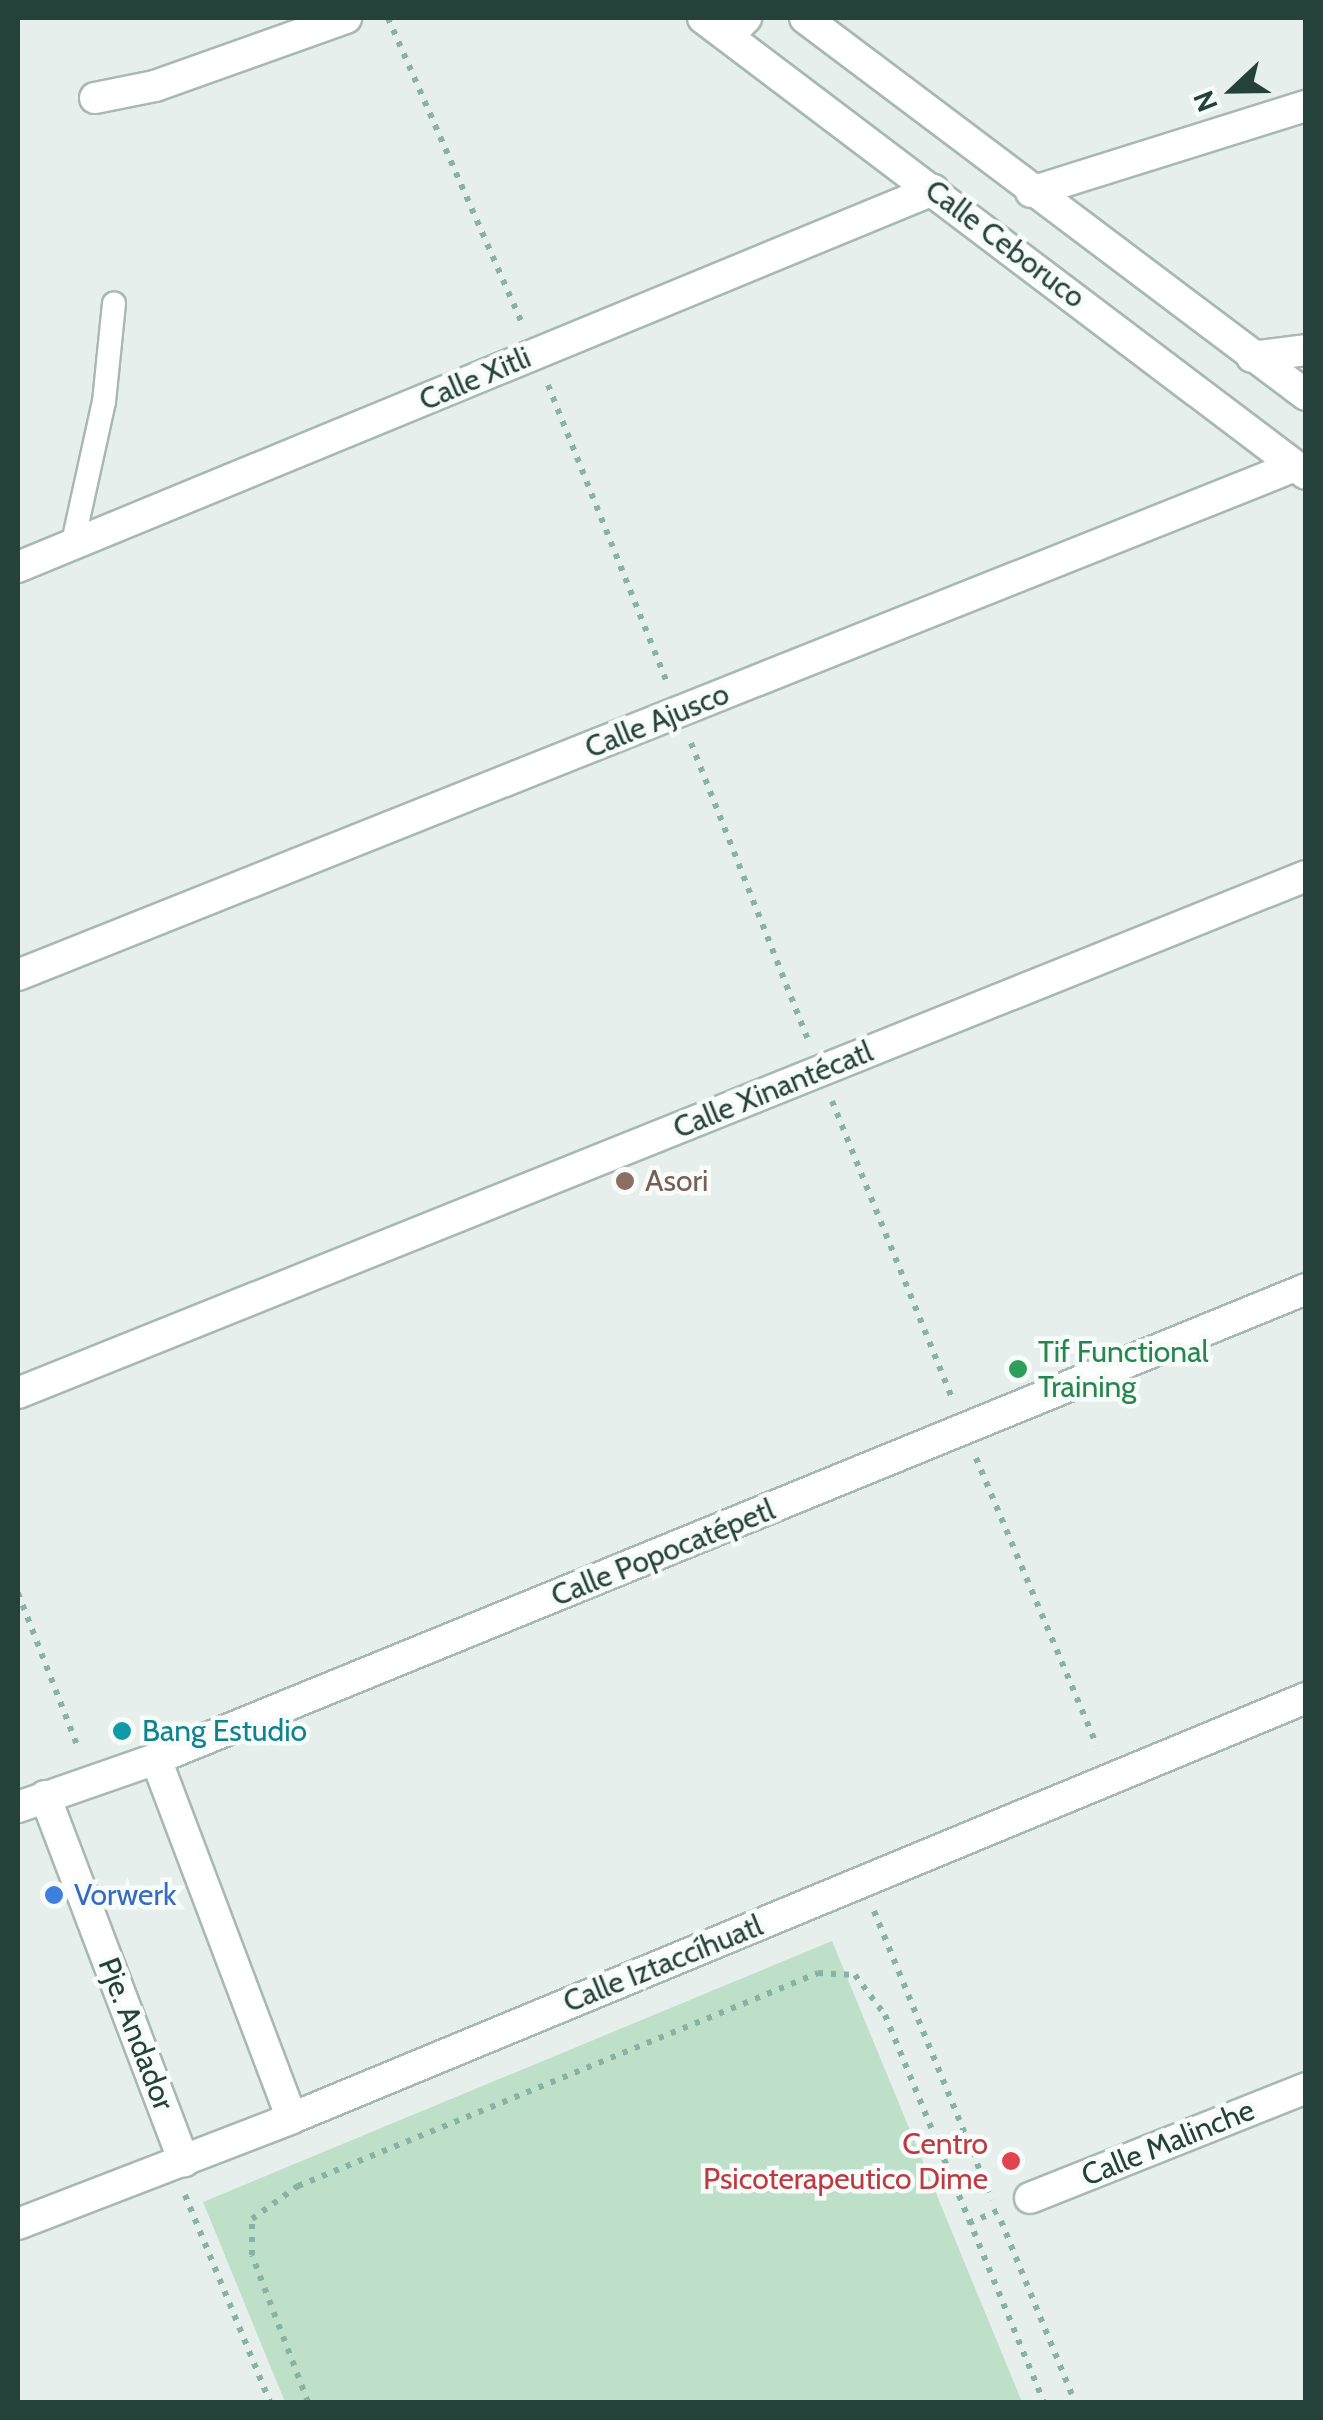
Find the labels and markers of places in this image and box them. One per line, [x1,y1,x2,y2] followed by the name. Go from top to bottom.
[645,1163,708,1199] place label: Asori
[614,1170,636,1192] marker: Asori
[1038,1334,1209,1404] place label: Tif Functional Training
[1007,1358,1029,1380] marker: Tif Functional Training
[142,1713,307,1749] place label: Bang Estudio
[111,1720,133,1742] marker: Bang Estudio
[74,1877,176,1913] place label: Vorwerk
[43,1884,65,1906] marker: Vorwerk
[703,2126,988,2196] place label: Centro Psicoterapeutico Dime
[998,2148,1024,2174] marker: Centro Psicoterapeutico Dime

